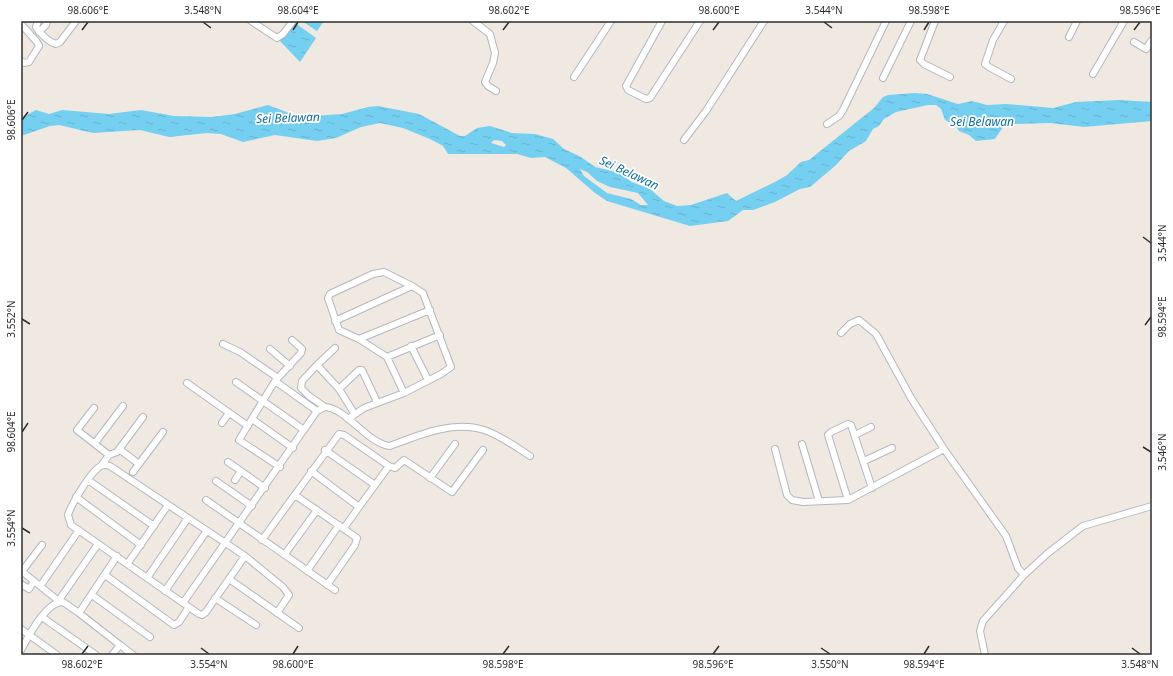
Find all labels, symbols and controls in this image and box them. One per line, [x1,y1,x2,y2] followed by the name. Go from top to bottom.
[67,3,109,17] text: 98.606°E
[184,3,222,17] text: 3.548°N
[277,3,319,17] text: 98.604°E
[488,3,530,17] text: 98.602°E
[698,3,740,17] text: 98.600°E
[805,3,843,17] text: 3.544°N
[908,3,950,17] text: 98.598°E
[1119,3,1161,17] text: 98.596°E
[4,99,18,141] text: 98.606°E
[256,108,320,127] water label: Sei Belawan
[950,113,1014,130] water label: Sei Belawan
[597,151,662,194] water label: Sei Belawan
[1155,224,1169,262] text: 3.544°N
[1155,296,1169,338] text: 98.594°E
[4,300,18,338] text: 3.552°N
[4,411,18,453] text: 98.604°E
[1155,433,1169,471] text: 3.546°N
[4,509,18,547] text: 3.554°N
[61,657,103,671] text: 98.602°E
[190,657,228,671] text: 3.554°N
[272,657,314,671] text: 98.600°E
[482,657,524,671] text: 98.598°E
[692,657,734,671] text: 98.596°E
[811,657,849,671] text: 3.550°N
[903,657,945,671] text: 98.594°E
[1121,657,1159,671] text: 3.548°N

